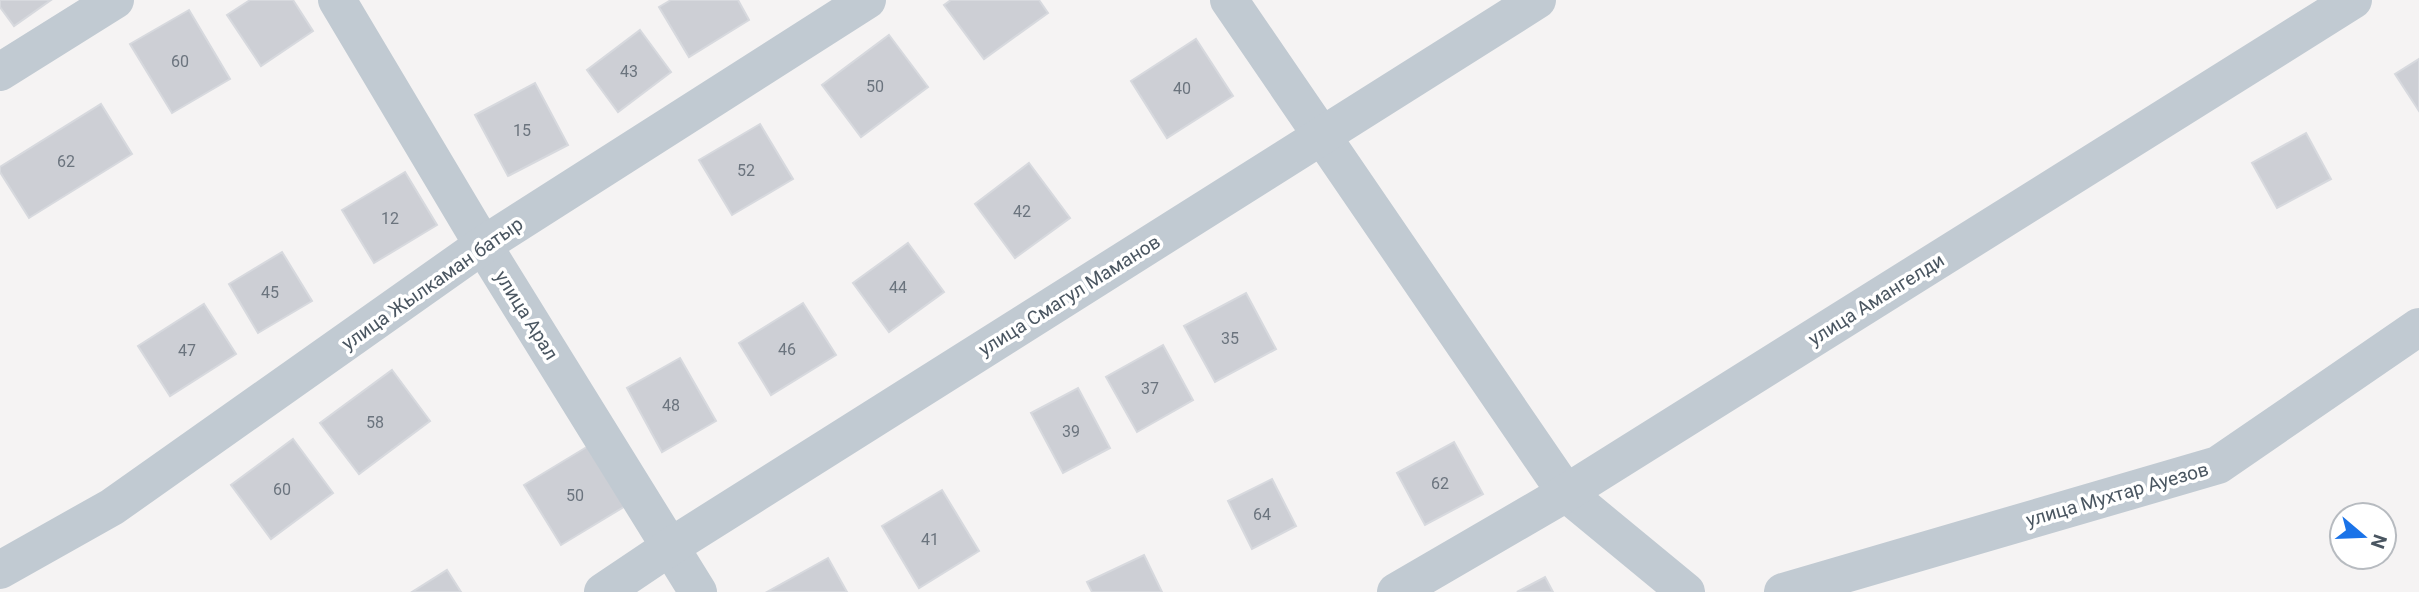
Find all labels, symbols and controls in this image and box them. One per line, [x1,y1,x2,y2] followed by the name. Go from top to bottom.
[171,52,189,71] house number: 60
[620,62,638,81] house number: 43
[866,77,884,96] house number: 50
[1173,79,1191,98] house number: 40
[513,121,531,140] house number: 15
[57,152,75,171] house number: 62
[737,161,755,180] house number: 52
[1013,202,1031,221] house number: 42
[381,209,399,228] house number: 12
[337,212,527,355] street label: улица Жылкаман батыр
[974,230,1164,361] street label: улица Смагул Маманов
[1804,248,1948,350] street label: улица Амангелди
[490,266,563,364] street label: улица Арал
[889,278,907,297] house number: 44
[261,283,279,302] house number: 45
[1221,329,1239,348] house number: 35
[778,340,796,359] house number: 46
[178,341,196,360] house number: 47
[1141,379,1159,398] house number: 37
[662,396,680,415] house number: 48
[366,413,384,432] house number: 58
[1062,422,1080,441] house number: 39
[2023,457,2211,532] street label: улица Мухтар Ауезов
[1431,474,1449,493] house number: 62
[273,480,291,499] house number: 60
[566,486,584,505] house number: 50
[2328,501,2398,571] north arrow
[1253,505,1271,524] house number: 64
[921,530,939,549] house number: 41
[2366,531,2392,551] text: N

